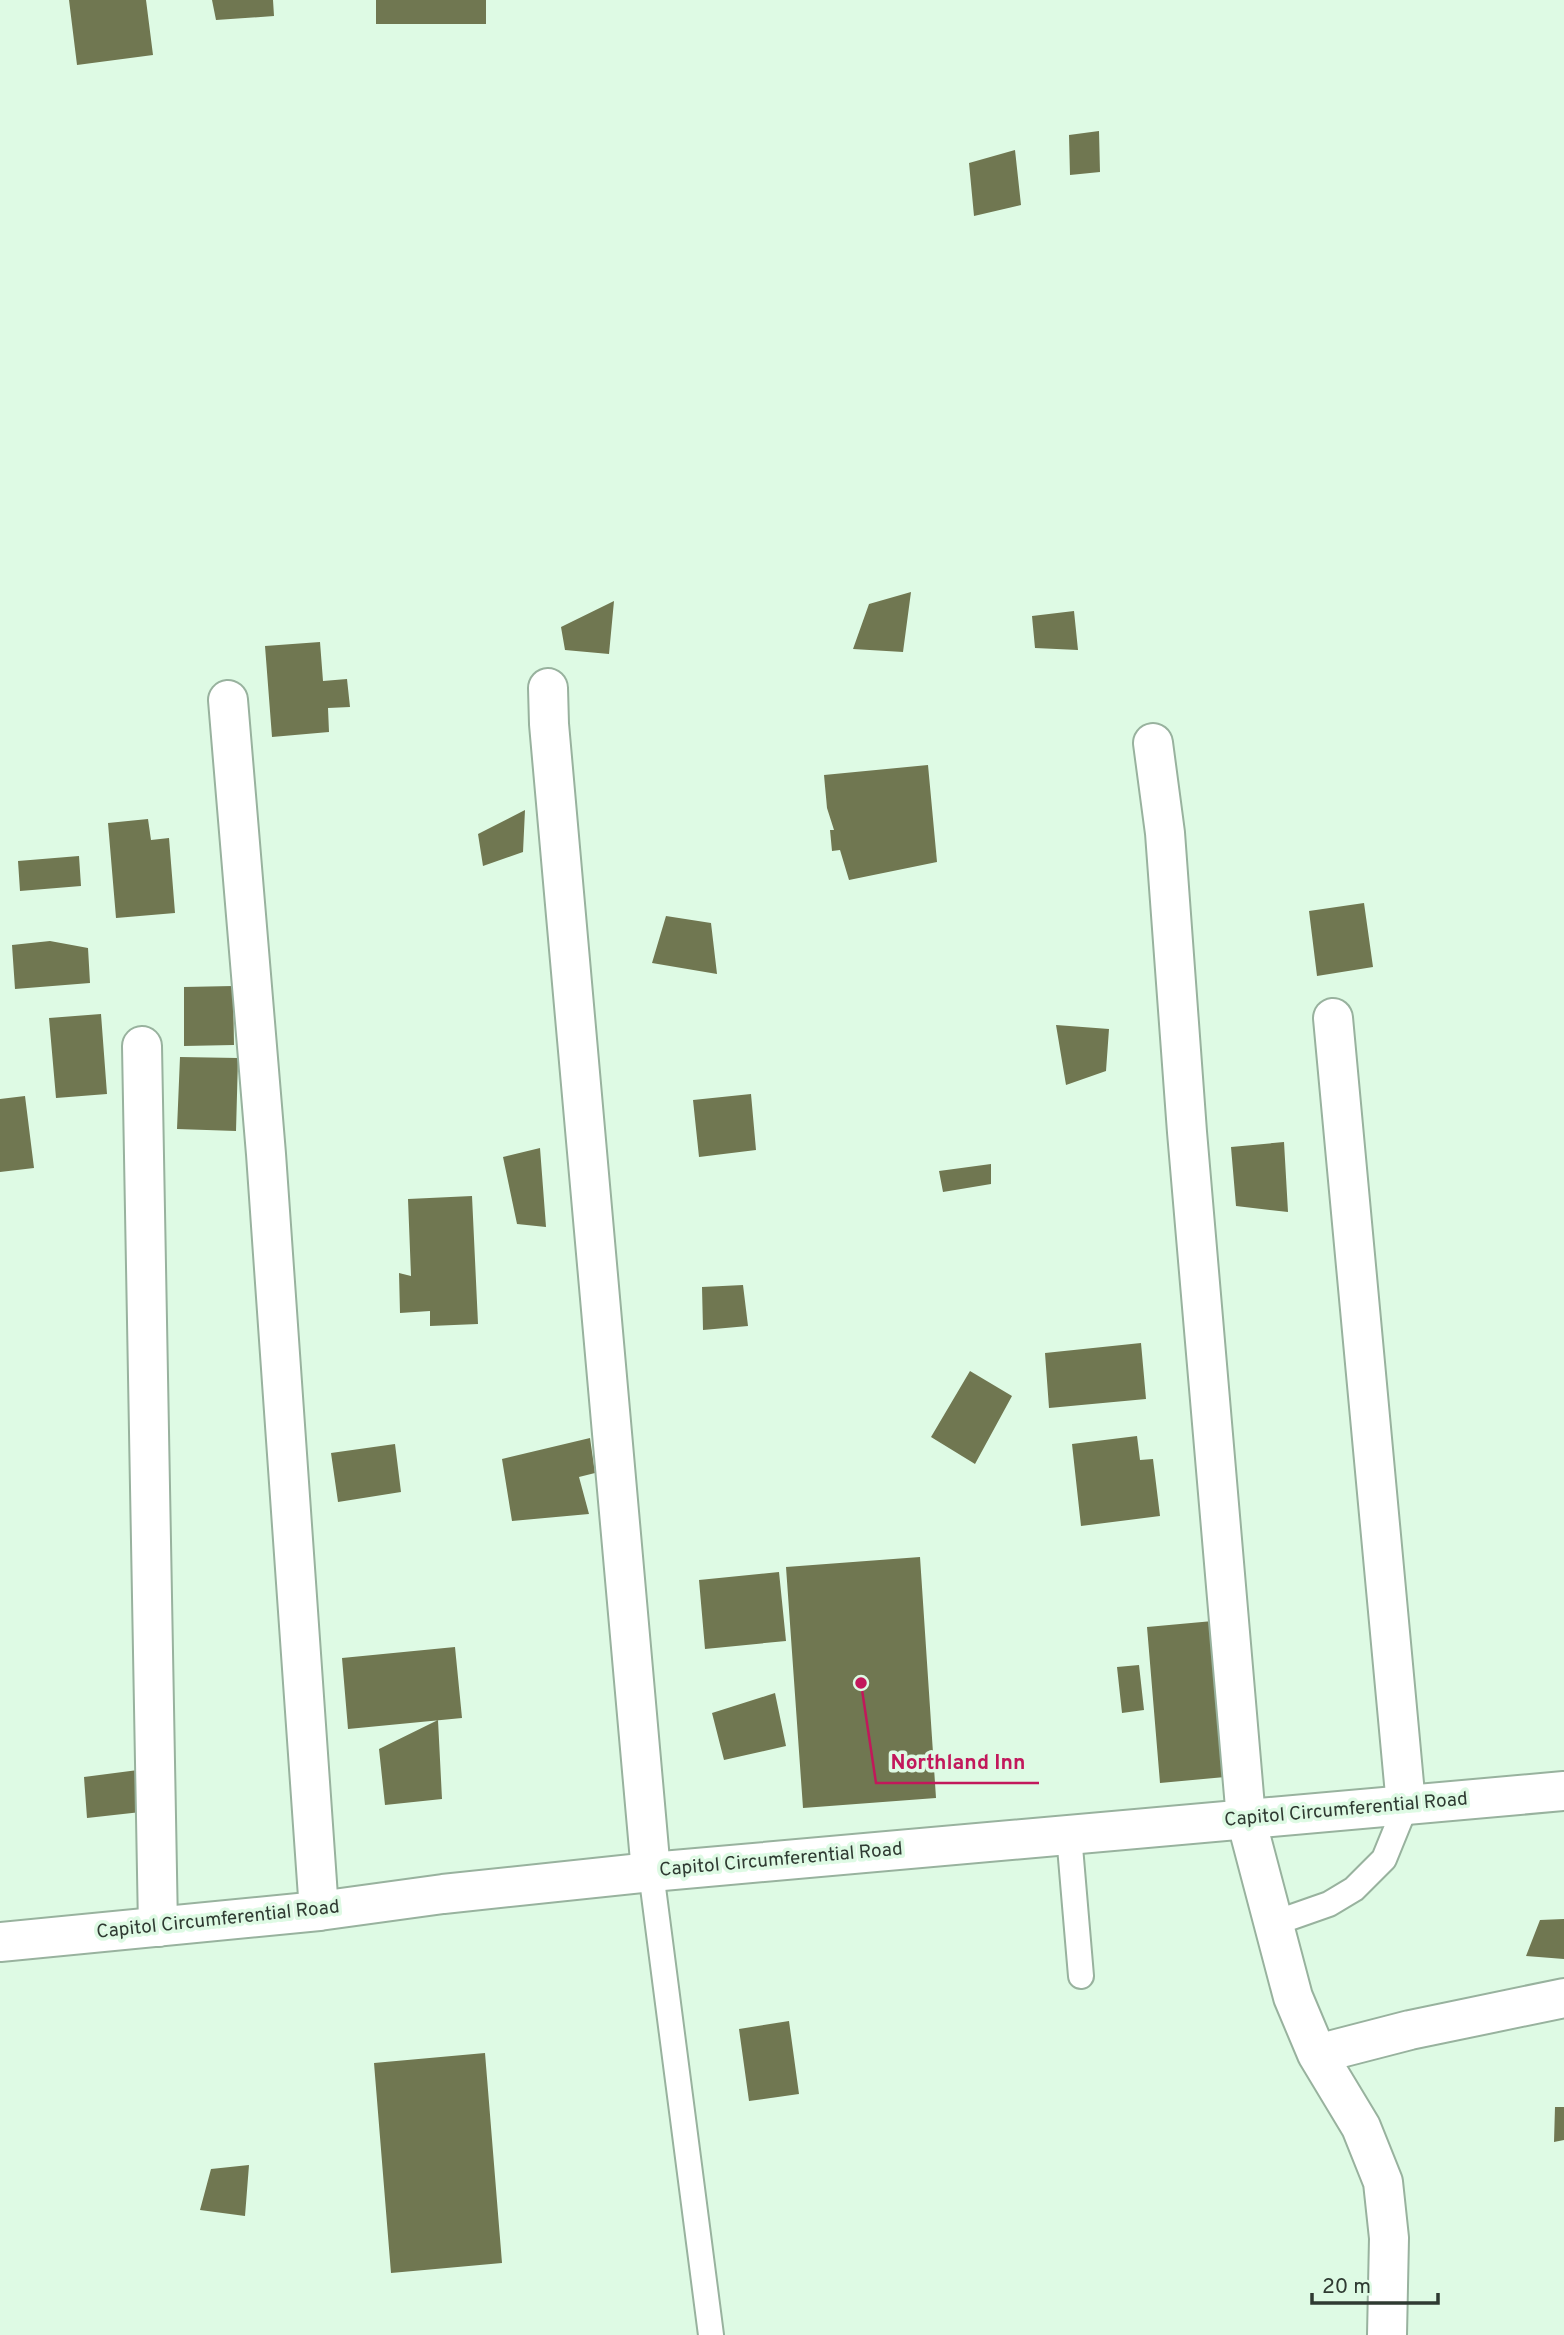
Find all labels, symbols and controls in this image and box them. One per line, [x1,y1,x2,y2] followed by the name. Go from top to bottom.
[876,1741,1039,1783] callout: Northland Inn
[891,1750,1025,1777] text: Northland Inn
[1223,1787,1469,1833] street label: Capitol Circumferential Road
[658,1837,904,1883] street label: Capitol Circumferential Road
[95,1895,341,1945] street label: Capitol Circumferential Road
[1312,2262,1438,2306] scale bar
[1322,2274,1371,2301] text: 20 m

